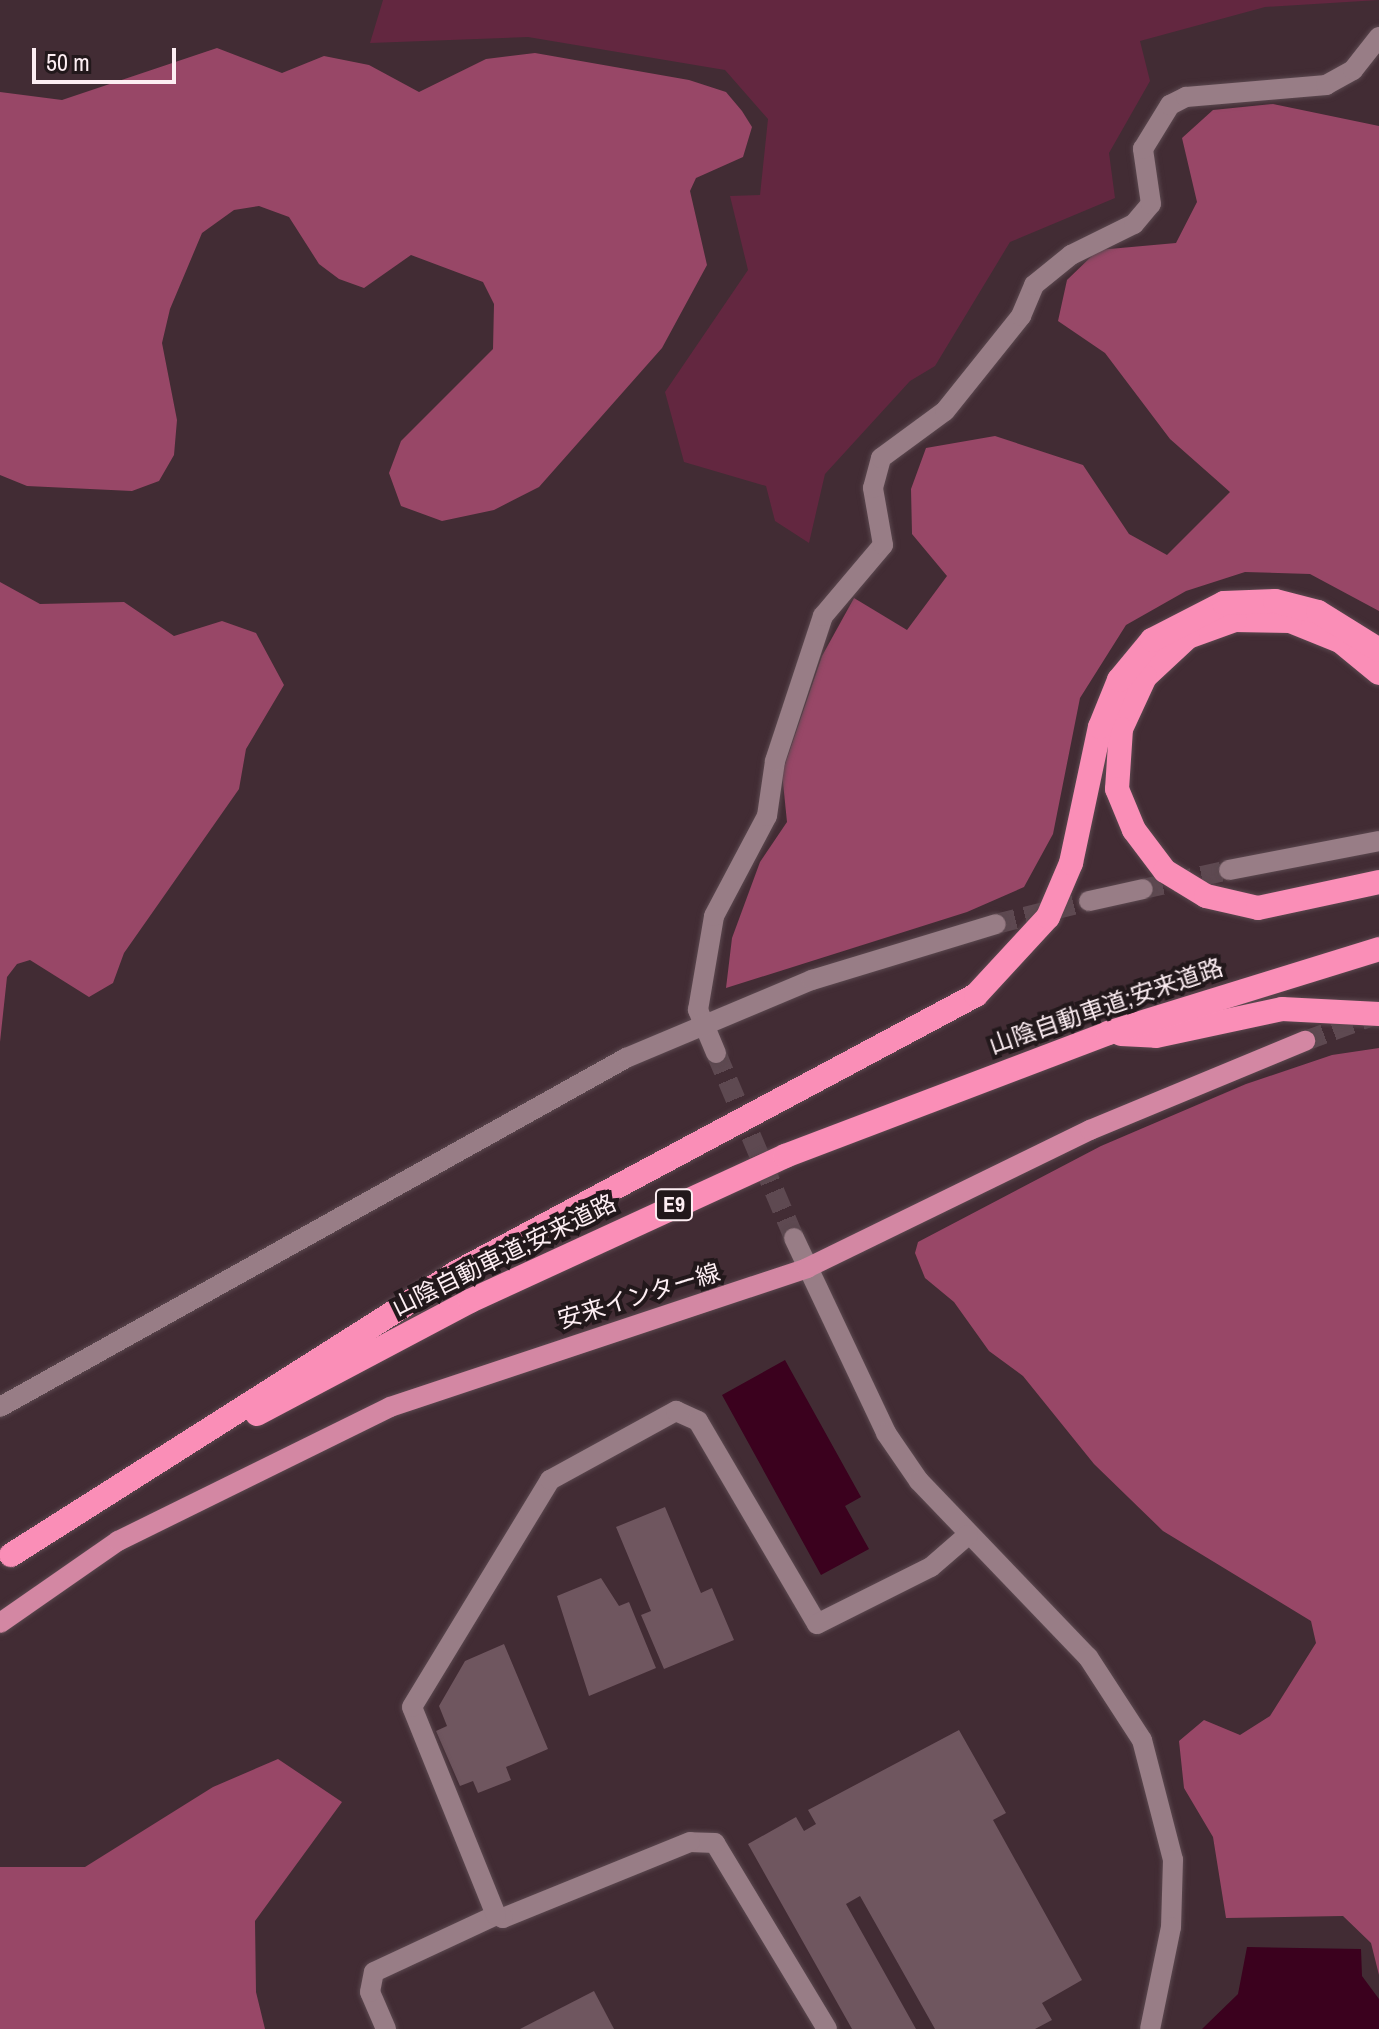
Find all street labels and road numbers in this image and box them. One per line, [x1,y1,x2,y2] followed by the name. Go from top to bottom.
[985,952,1227,1060] street label: 山陰自動車道;安来道路
[654,1187,694,1223] road number: E9
[387,1188,621,1322] street label: 山陰自動車道;安来道路
[554,1258,724,1334] street label: 安来インター線

